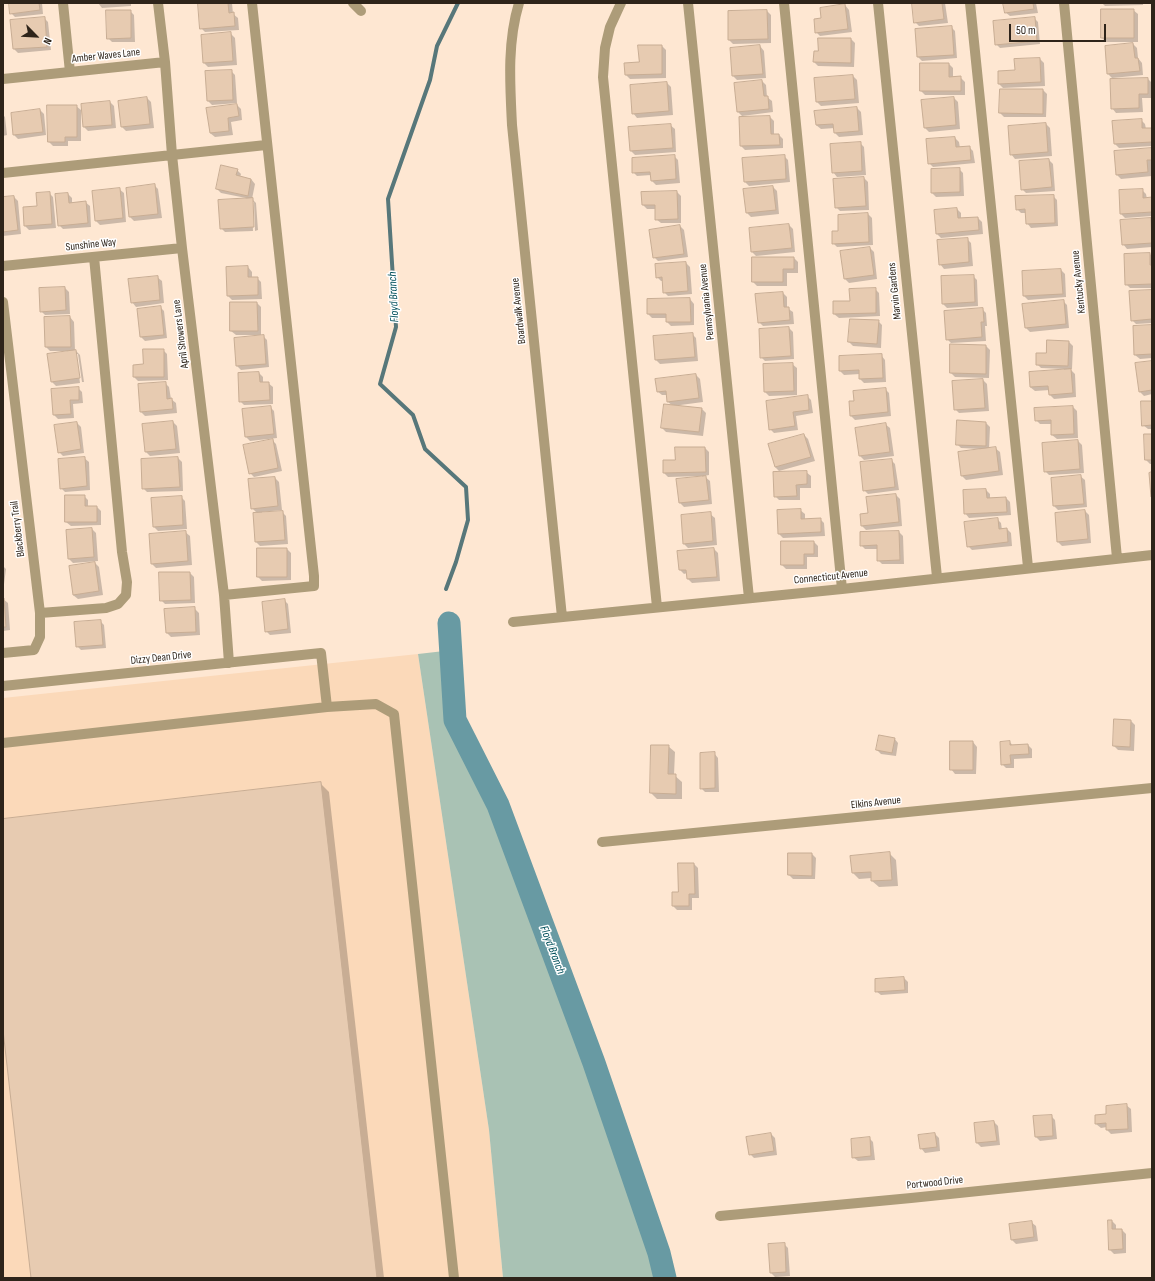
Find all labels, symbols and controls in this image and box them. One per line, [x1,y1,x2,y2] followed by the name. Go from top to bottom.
[16,16,56,56] north arrow
[1011,16,1108,42] scale bar
[1016,23,1036,38] text: 50 m
[40,36,55,46] text: N
[71,46,141,66] street label: Amber Waves Lane
[65,236,117,254] street label: Sunshine Way
[1069,250,1089,314] street label: Kentucky Avenue
[885,262,905,320] street label: Marvin Gardens
[696,263,718,341] street label: Pennsylvania Avenue
[385,271,403,323] water label: Floyd Branch
[509,277,529,345] street label: Boardwalk Avenue
[170,299,192,369] street label: April Showers Lane
[8,500,28,558] street label: Blackberry Trail
[793,567,869,587] street label: Connecticut Avenue
[130,648,192,668] street label: Dizzy Dean Drive
[850,794,902,812] street label: Elkins Avenue
[536,924,568,976] water label: Floyd Branch
[906,1173,964,1193] street label: Portwood Drive

